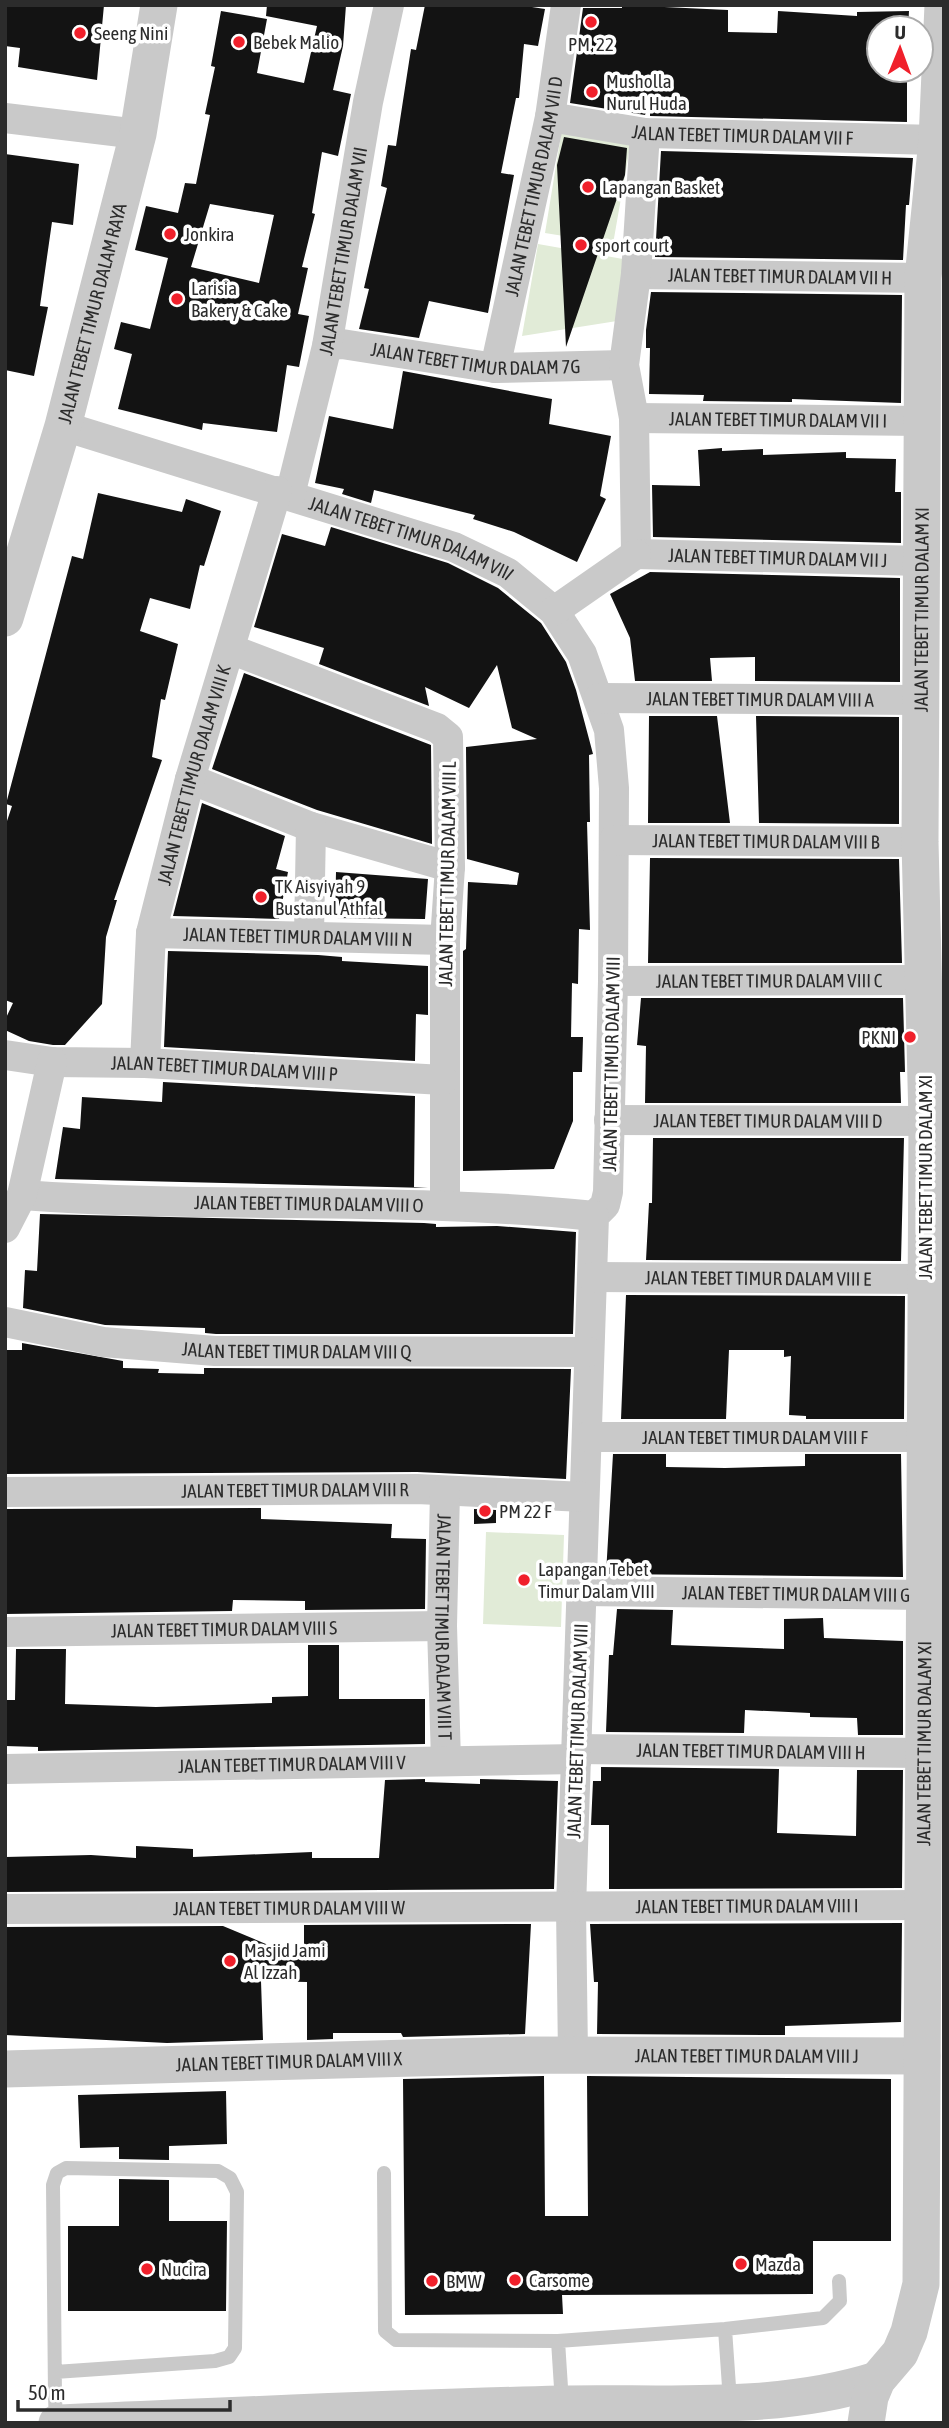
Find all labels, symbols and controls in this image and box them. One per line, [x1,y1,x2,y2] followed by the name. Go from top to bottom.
[583,14,599,30] marker: PM. 22
[865,14,935,84] north arrow
[894,21,906,43] text: U
[94,22,168,44] place label: Seeng Nini
[72,25,88,41] marker: Seeng Nini
[253,31,339,53] place label: Bebek Malio
[568,33,614,55] place label: PM. 22
[231,34,247,50] marker: Bebek Malio
[606,70,687,114] place label: Musholla Nurul Huda
[500,75,567,298] street label: JALAN TEBET TIMUR DALAM VII D
[584,84,600,100] marker: Musholla Nurul Huda
[631,120,854,149] street label: JALAN TEBET TIMUR DALAM VII F
[314,145,371,357] street label: JALAN TEBET TIMUR DALAM VII
[602,176,720,198] place label: Lapangan Basket
[580,179,596,195] marker: Lapangan Basket
[53,200,131,426] street label: JALAN TEBET TIMUR DALAM RAYA
[184,223,234,245] place label: Jonkira
[162,226,178,242] marker: Jonkira
[595,234,669,256] place label: sport court
[573,237,589,253] marker: sport court
[668,263,892,289] street label: JALAN TEBET TIMUR DALAM VII H
[191,277,288,321] place label: Larisia Bakery & Cake
[169,291,185,307] marker: Larisia Bakery & Cake
[369,338,581,379] street label: JALAN TEBET TIMUR DALAM 7G
[669,407,887,432] street label: JALAN TEBET TIMUR DALAM VII I
[306,492,519,584] street label: JALAN TEBET TIMUR DALAM VIII
[910,507,933,712] street label: JALAN TEBET TIMUR DALAM XI
[668,544,888,571] street label: JALAN TEBET TIMUR DALAM VII J
[153,661,235,887] street label: JALAN TEBET TIMUR DALAM VIII K
[646,687,875,711] street label: JALAN TEBET TIMUR DALAM VIII A
[434,761,460,987] street label: JALAN TEBET TIMUR DALAM VIII L
[652,829,880,853] street label: JALAN TEBET TIMUR DALAM VIII B
[275,875,383,919] place label: TK Aisyiyah 9 Bustanul Athfal
[253,889,269,905] marker: TK Aisyiyah 9 Bustanul Athfal
[183,923,413,950] street label: JALAN TEBET TIMUR DALAM VIII N
[598,956,624,1172] street label: JALAN TEBET TIMUR DALAM VIII
[656,969,883,992] street label: JALAN TEBET TIMUR DALAM VIII C
[861,1026,896,1048] place label: PKNI
[902,1029,918,1045] marker: PKNI
[111,1052,339,1085] street label: JALAN TEBET TIMUR DALAM VIII P
[914,1075,936,1279] street label: JALAN TEBET TIMUR DALAM XI
[654,1109,882,1132] street label: JALAN TEBET TIMUR DALAM VIII D
[194,1191,424,1216] street label: JALAN TEBET TIMUR DALAM VIII O
[645,1266,871,1290] street label: JALAN TEBET TIMUR DALAM VIII E
[181,1337,412,1363] street label: JALAN TEBET TIMUR DALAM VIII Q
[642,1426,868,1448] street label: JALAN TEBET TIMUR DALAM VIII F
[181,1478,409,1502] street label: JALAN TEBET TIMUR DALAM VIII R
[499,1500,552,1522] place label: PM 22 F
[477,1503,493,1519] marker: PM 22 F
[431,1513,456,1741] street label: JALAN TEBET TIMUR DALAM VIII T
[538,1558,655,1602] place label: Lapangan Tebet Timur Dalam VIII
[516,1572,532,1588] marker: Lapangan Tebet Timur Dalam VIII
[682,1581,910,1606] street label: JALAN TEBET TIMUR DALAM VIII G
[111,1616,337,1642] street label: JALAN TEBET TIMUR DALAM VIII S
[562,1623,592,1839] street label: JALAN TEBET TIMUR DALAM VIII
[912,1641,935,1846] street label: JALAN TEBET TIMUR DALAM XI
[636,1739,866,1763] street label: JALAN TEBET TIMUR DALAM VIII H
[178,1751,407,1777] street label: JALAN TEBET TIMUR DALAM VIII V
[635,1894,859,1917] street label: JALAN TEBET TIMUR DALAM VIII I
[173,1896,405,1919] street label: JALAN TEBET TIMUR DALAM VIII W
[244,1939,326,1983] place label: Masjid Jami Al Izzah
[222,1953,238,1969] marker: Masjid Jami Al Izzah
[635,2044,859,2067] street label: JALAN TEBET TIMUR DALAM VIII J
[175,2047,403,2075] street label: JALAN TEBET TIMUR DALAM VIII X
[755,2253,801,2275] place label: Mazda
[733,2256,749,2272] marker: Mazda
[161,2258,207,2280] place label: Nucira
[139,2261,155,2277] marker: Nucira
[529,2269,590,2291] place label: Carsome
[446,2270,482,2292] place label: BMW
[507,2272,523,2288] marker: Carsome
[424,2273,440,2289] marker: BMW
[18,2368,229,2412] scale bar
[28,2380,66,2404] text: 50 m

